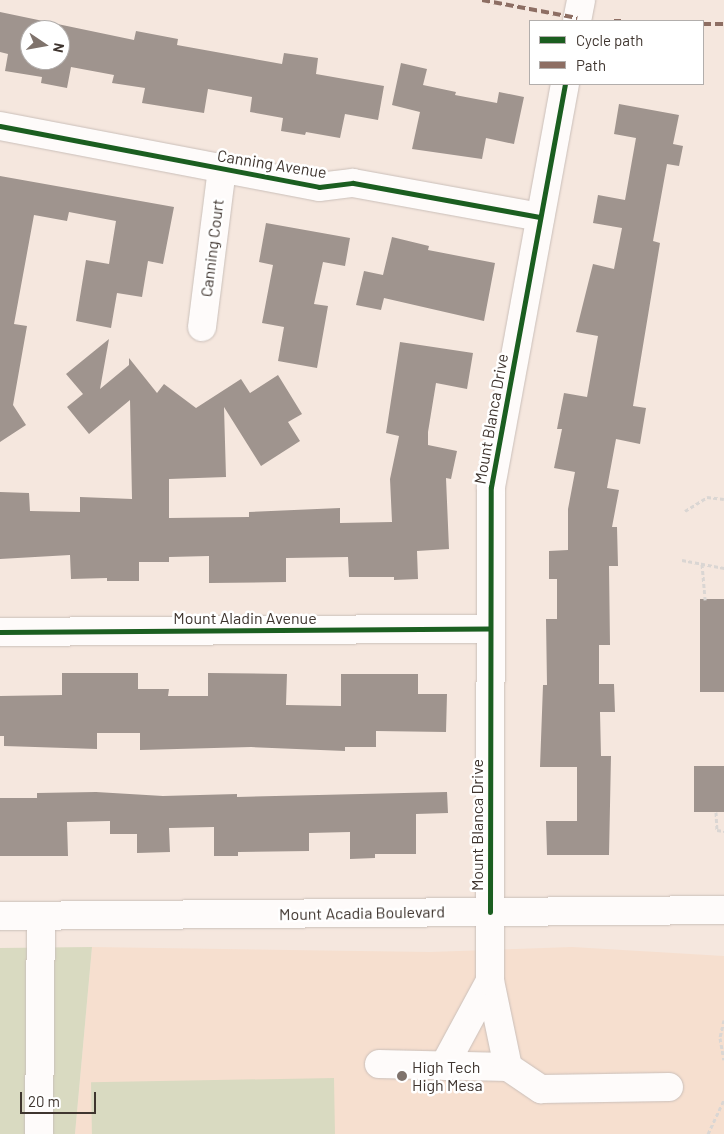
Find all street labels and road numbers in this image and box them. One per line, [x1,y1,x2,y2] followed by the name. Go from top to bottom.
[216,146,328,182] street label: Canning Avenue
[196,198,228,298] street label: Canning Court
[470,352,512,486] street label: Mount Blanca Drive
[173,608,317,628] street label: Mount Aladin Avenue
[467,759,487,891] street label: Mount Blanca Drive
[279,902,445,924] street label: Mount Acadia Boulevard

